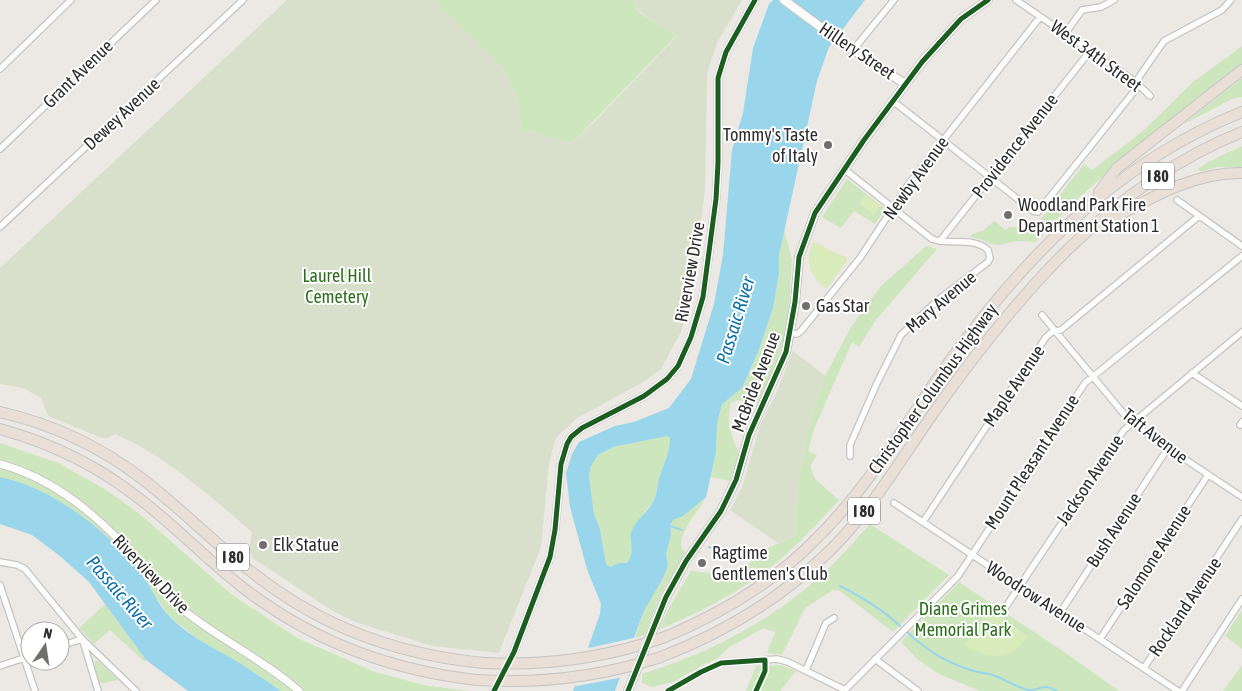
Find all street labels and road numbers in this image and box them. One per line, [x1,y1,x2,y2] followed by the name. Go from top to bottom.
[1047,16,1146,96] street label: West 34th Street
[815,18,899,84] street label: Hillery Street
[38,35,117,112] street label: Grant Avenue
[79,73,164,154] street label: Dewey Avenue
[967,89,1062,202] street label: Providence Avenue
[878,132,953,223] street label: Newby Avenue
[1142,162,1174,190] road number: I 80
[670,220,709,324] street label: Riverview Drive
[901,266,980,337] street label: Mary Avenue
[864,299,1002,478] street label: Christopher Columbus Highway
[727,329,784,435] street label: McBride Avenue
[979,341,1049,431] street label: Maple Avenue
[980,390,1083,533] street label: Mount Pleasant Avenue
[1118,403,1192,468] street label: Taft Avenue
[1052,431,1128,529] street label: Jackson Avenue
[1082,489,1145,571] street label: Bush Avenue
[848,498,880,524] road number: I 80
[1112,501,1195,613] street label: Salomone Avenue
[109,530,194,617] street label: Riverview Drive
[217,544,249,570] road number: I 80
[1144,553,1225,660] street label: Rockland Avenue
[983,557,1090,637] street label: Woodrow Avenue

